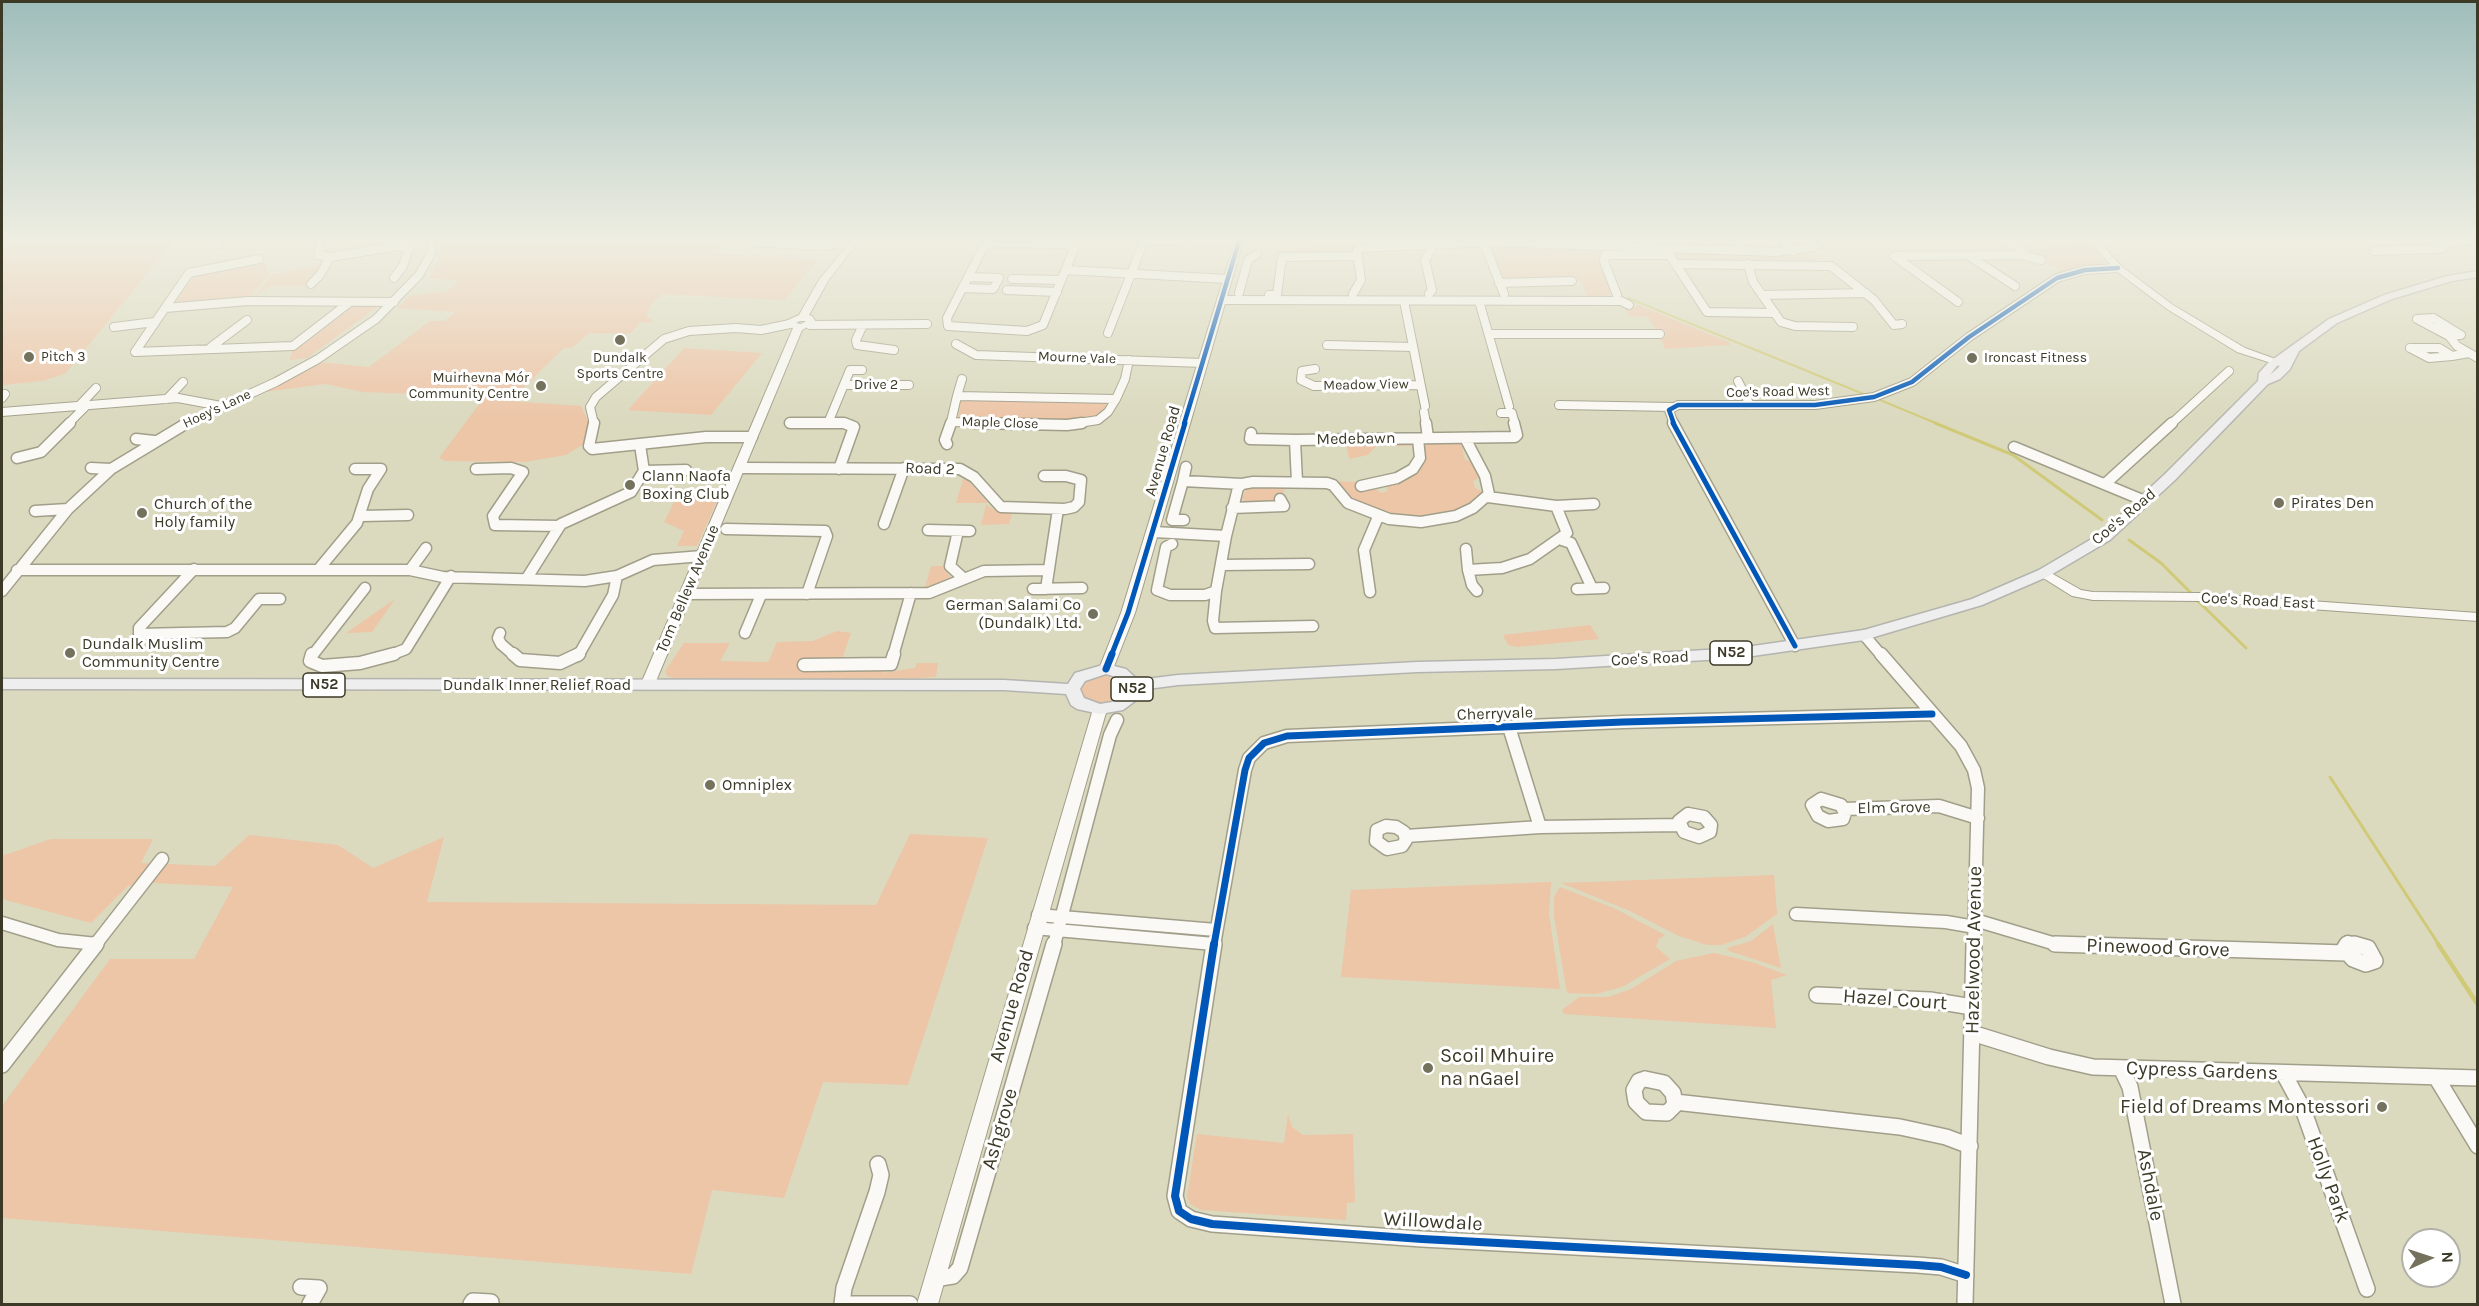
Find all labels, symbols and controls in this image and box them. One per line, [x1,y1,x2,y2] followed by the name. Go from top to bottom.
[613,333,627,347] marker: Dundalk Sports Centre
[1038,348,1116,368] street label: Mourne Vale
[41,349,85,365] place label: Pitch 3
[22,350,36,364] marker: Pitch 3
[576,350,664,382] place label: Dundalk Sports Centre
[1984,350,2087,366] place label: Ironcast Fitness
[1965,351,1979,365] marker: Ironcast Fitness
[409,370,529,402] place label: Muirhevna Mór Community Centre
[1323,376,1409,394] street label: Meadow View
[854,377,898,393] street label: Drive 2
[534,379,548,393] marker: Muirhevna Mór Community Centre
[1726,383,1830,401] street label: Coe's Road West
[180,386,254,432] street label: Hoey's Lane
[1141,404,1185,498] street label: Avenue Road
[961,413,1039,433] street label: Maple Close
[1316,429,1396,449] street label: Medebawn
[905,459,955,479] street label: Road 2
[642,466,731,504] place label: Clann Naofa Boxing Club
[623,478,637,492] marker: Clann Naofa Boxing Club
[2088,485,2160,549] street label: Coe's Road
[2291,493,2374,513] place label: Pirates Den
[154,494,253,532] place label: Church of the Holy family
[2272,496,2286,510] marker: Pirates Den
[135,506,149,520] marker: Church of the Holy family
[652,522,724,656] street label: Tom Bellew Avenue
[2201,588,2315,614] street label: Coe's Road East
[946,595,1081,633] place label: German Salami Co (Dundalk) Ltd.
[1086,607,1100,621] marker: German Salami Co (Dundalk) Ltd.
[82,634,220,672] place label: Dundalk Muslim Community Centre
[1710,641,1752,665] road number: N52
[63,646,77,660] marker: Dundalk Muslim Community Centre
[1611,647,1689,671] street label: Coe's Road
[303,673,345,697] road number: N52
[443,675,631,695] street label: Dundalk Inner Relief Road
[1111,677,1153,701] road number: N52
[1457,703,1533,725] street label: Cherryvale
[722,775,792,795] place label: Omniplex
[703,778,717,792] marker: Omniplex
[1857,798,1931,818] street label: Elm Grove
[1961,866,1987,1034] street label: Hazelwood Avenue
[2086,934,2230,962] street label: Pinewood Grove
[984,947,1040,1065] street label: Avenue Road
[1842,984,1948,1016] street label: Hazel Court
[1440,1044,1554,1091] place label: Scoil Mhuire na nGael
[2125,1056,2279,1086] street label: Cypress Gardens
[1421,1061,1435,1075] marker: Scoil Mhuire na nGael
[977,1085,1023,1173] street label: Ashgrove
[2120,1095,2370,1119] place label: Field of Dreams Montessori
[2375,1100,2389,1114] marker: Field of Dreams Montessori
[2301,1134,2355,1226] street label: Holly Park
[2131,1147,2169,1223] street label: Ashdale
[1383,1207,1483,1237] street label: Willowdale
[2401,1228,2461,1288] north arrow
[2438,1251,2457,1263] text: N

